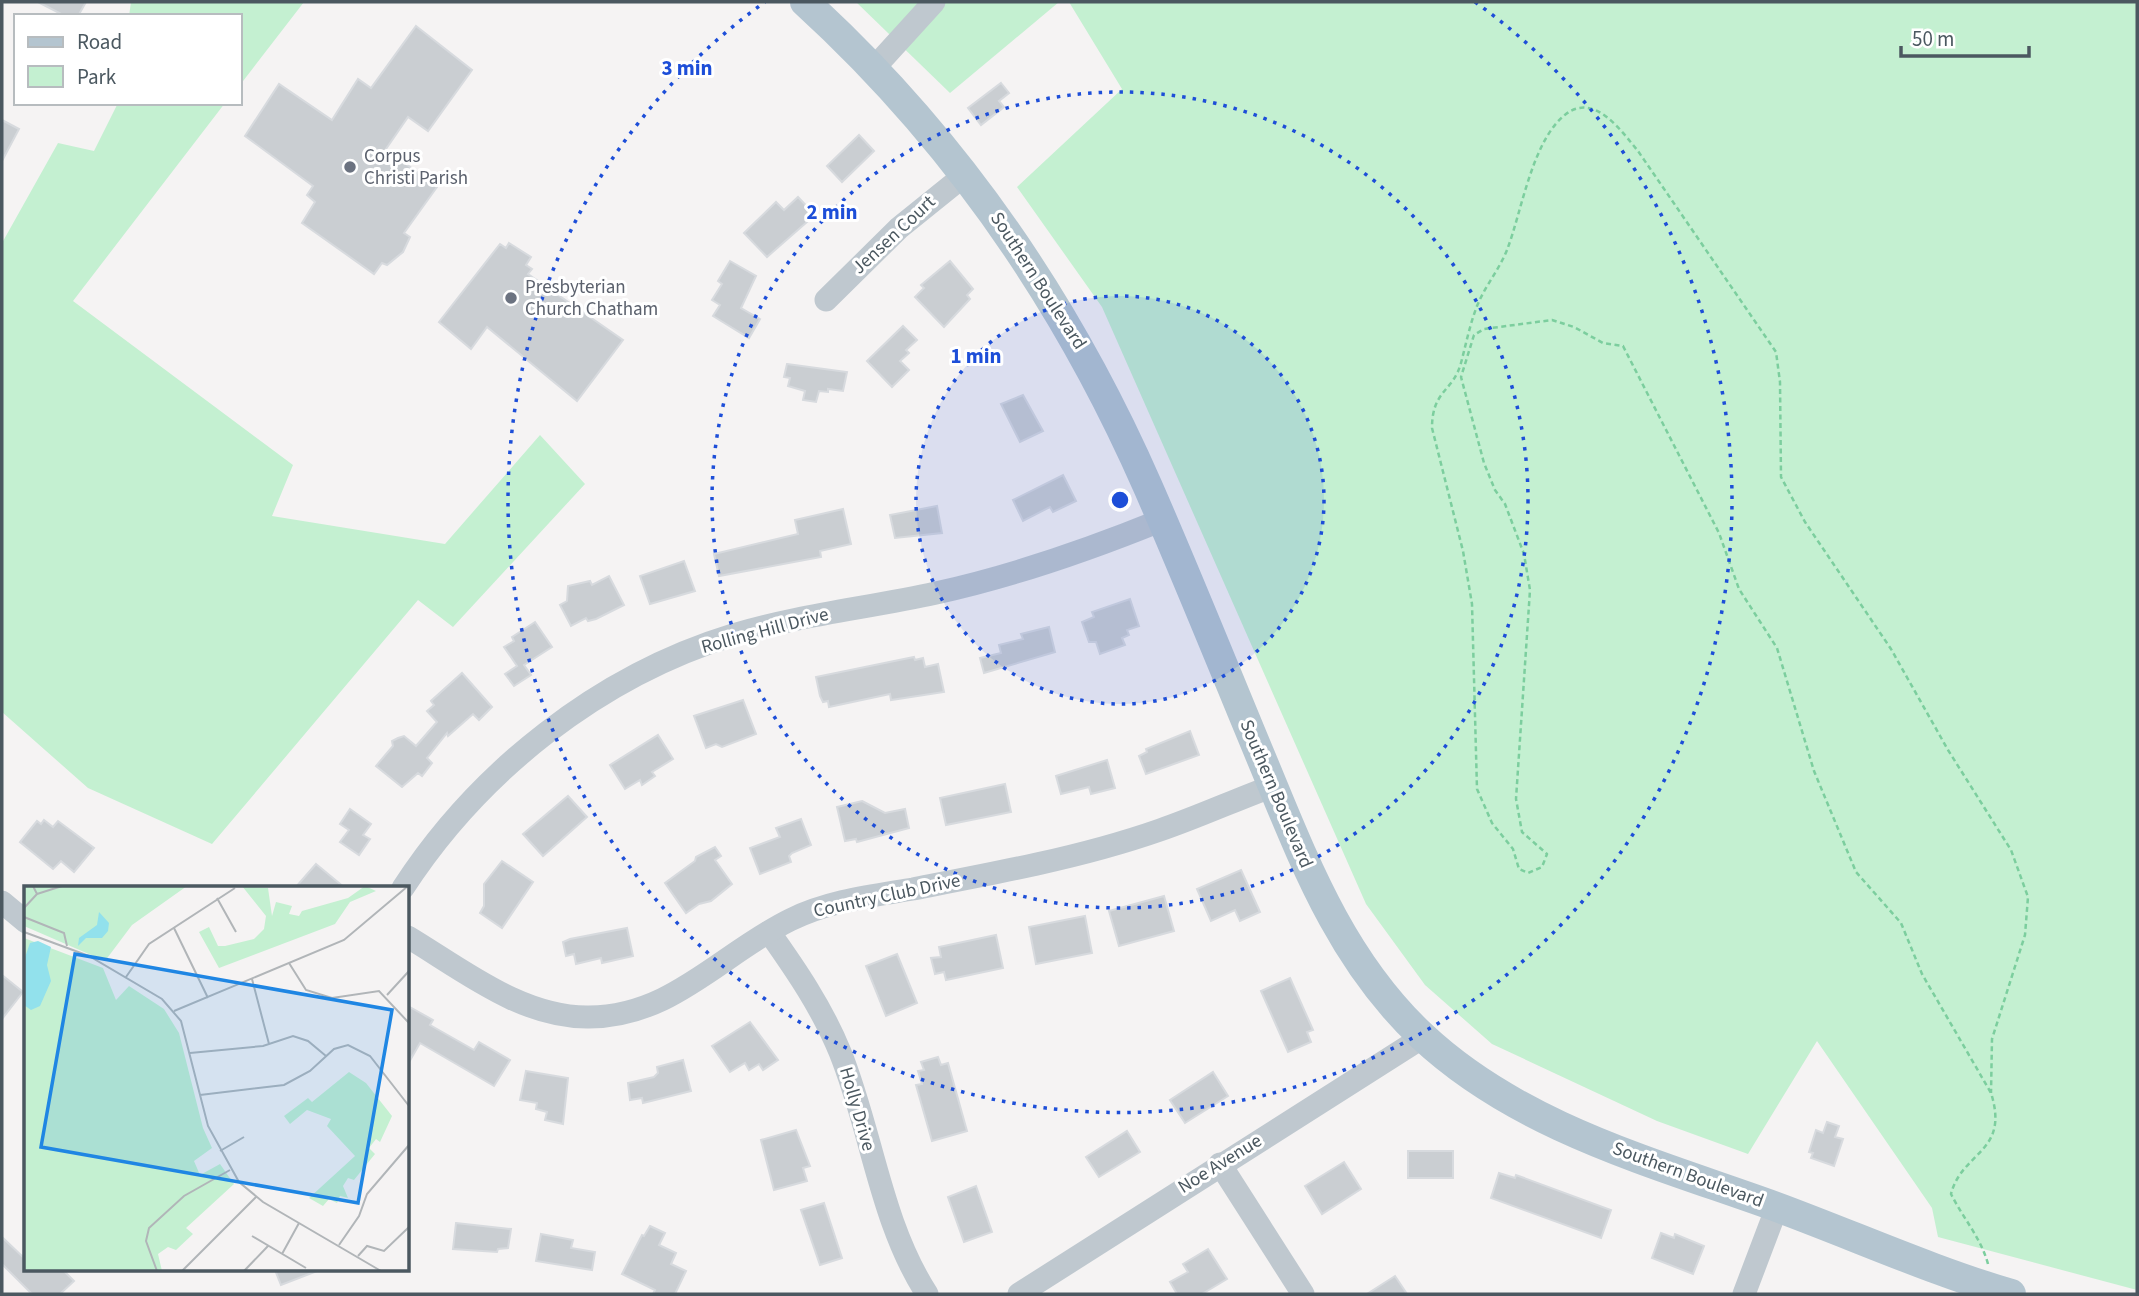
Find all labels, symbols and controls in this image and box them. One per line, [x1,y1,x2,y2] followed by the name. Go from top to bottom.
[14,14,242,105] legend
[1901,14,2029,58] scale bar
[1912,24,1954,54] text: 50 m
[77,27,122,57] text: Road
[661,53,713,83] text: 3 min
[77,62,117,92] text: Park
[364,143,468,192] place label: Corpus Christi Parish
[342,159,358,175] marker: Corpus Christi Parish
[846,189,942,281] street label: Jensen Court
[806,197,858,227] text: 2 min
[983,207,1093,355] street label: Southern Boulevard
[525,274,658,323] place label: Presbyterian Church Chatham
[503,290,519,306] marker: Presbyterian Church Chatham
[950,341,1002,371] text: 1 min
[1108,488,1132,512] centre of rings
[698,601,832,661] street label: Rolling Hill Drive
[1233,716,1319,872] street label: Southern Boulevard
[811,867,963,925] street label: Country Club Drive
[24,886,410,1272] inset map
[832,1064,882,1154] street label: Holly Drive
[1173,1128,1267,1200] street label: Noe Avenue
[1609,1135,1767,1215] street label: Southern Boulevard

